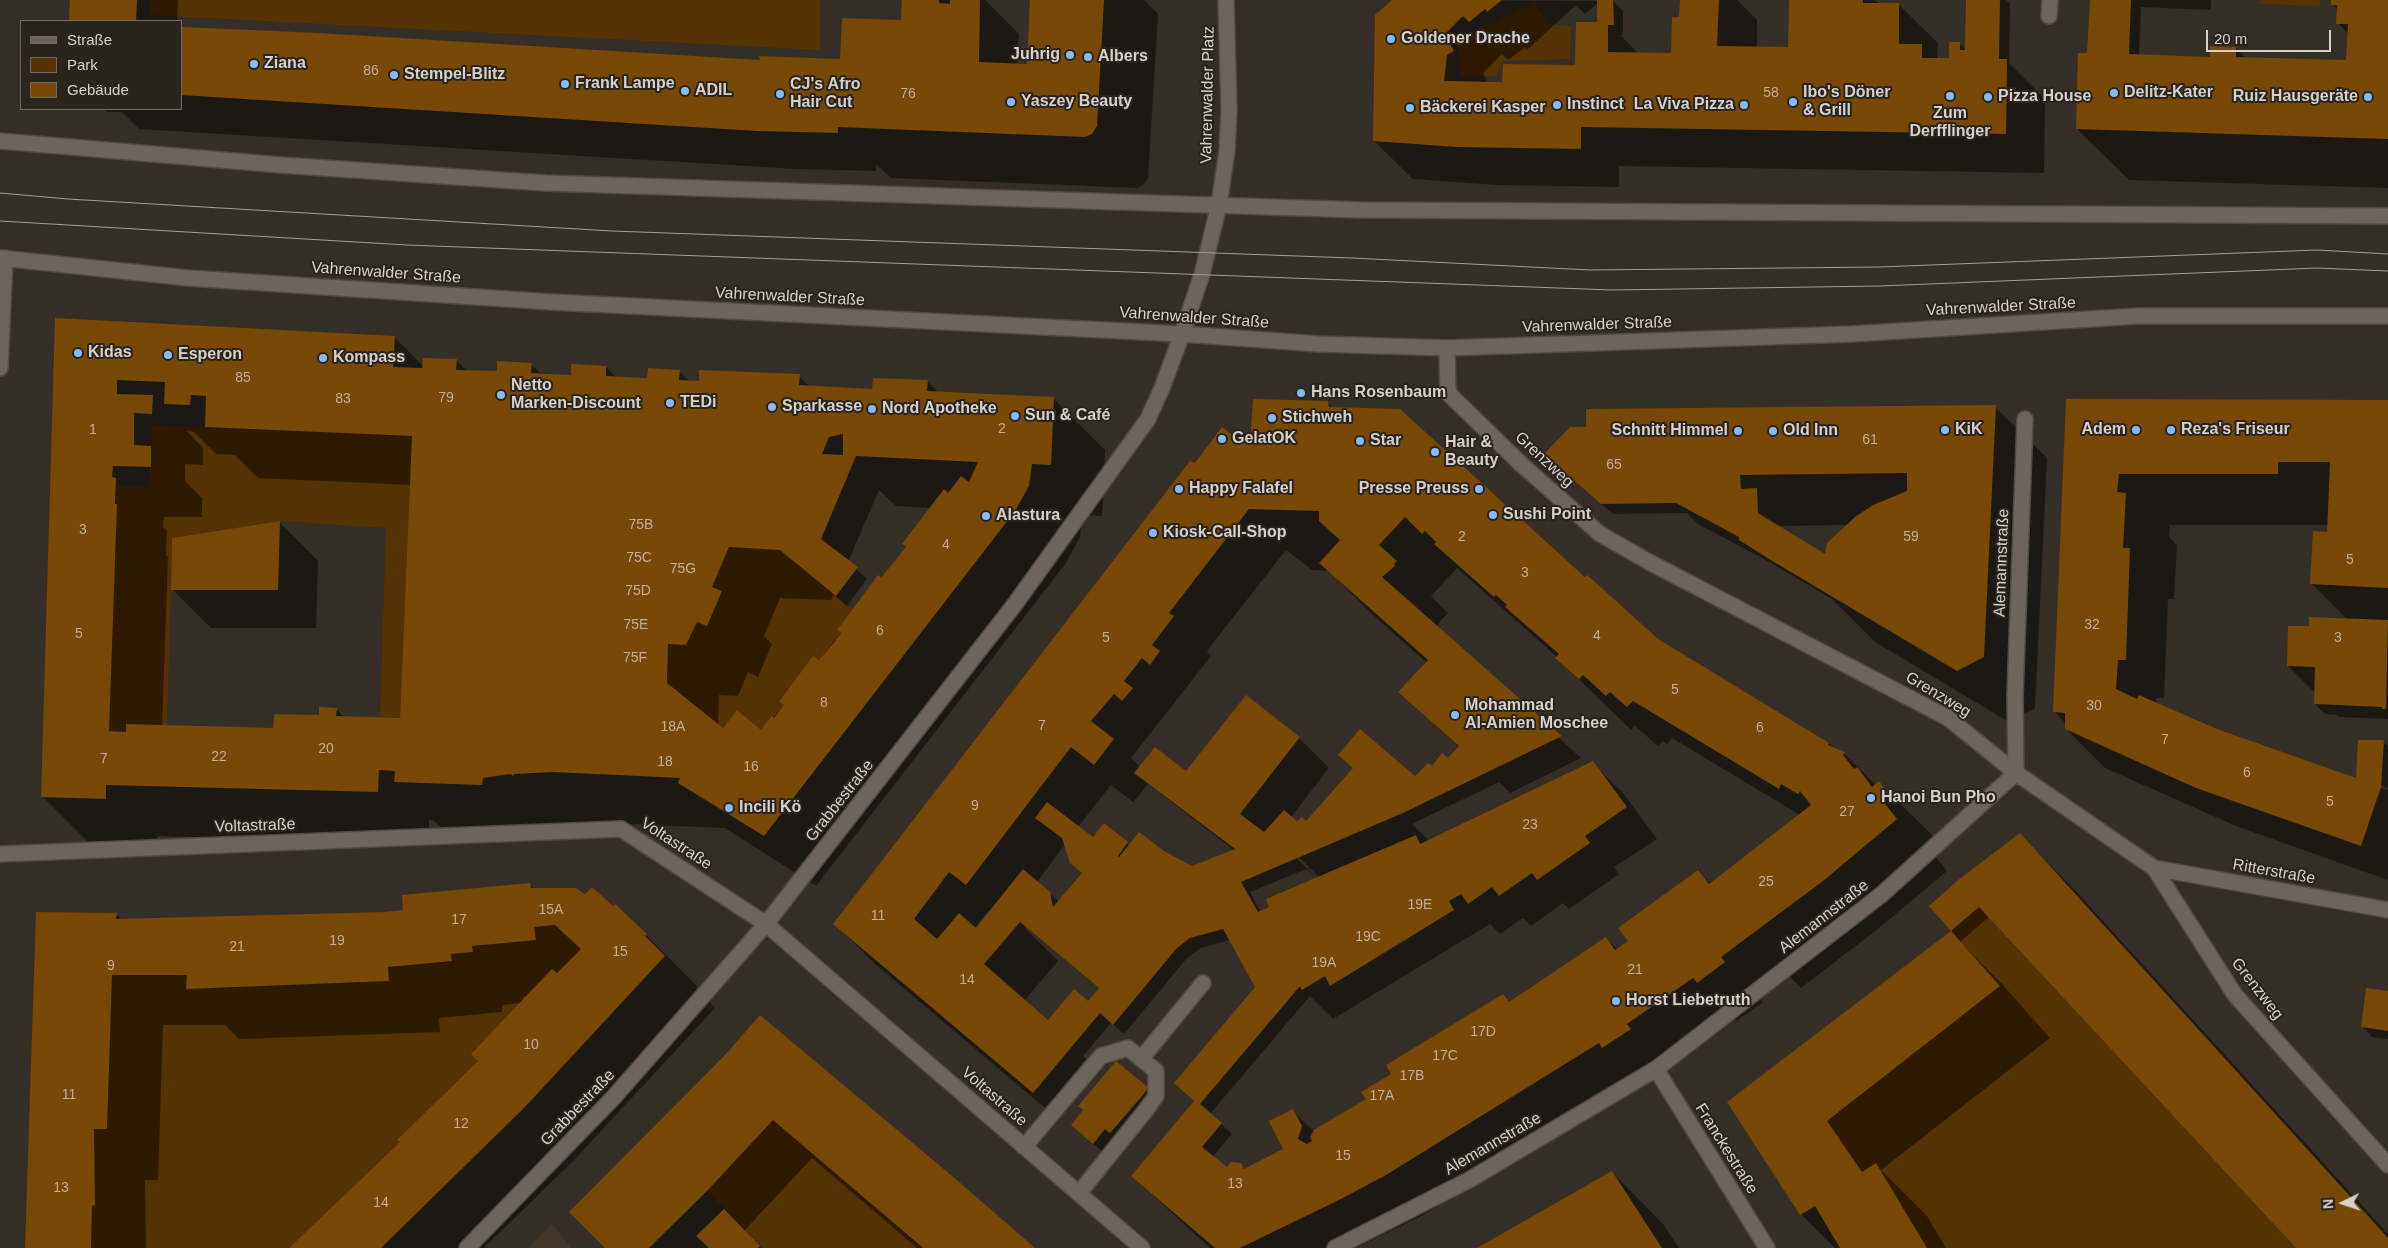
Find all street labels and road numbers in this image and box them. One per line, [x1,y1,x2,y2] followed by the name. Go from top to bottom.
[1197,26,1219,164] street label: Vahrenwalder Platz
[311,258,461,288] street label: Vahrenwalder Straße
[715,283,865,311] street label: Vahrenwalder Straße
[1926,293,2076,321] street label: Vahrenwalder Straße
[1119,303,1269,333] street label: Vahrenwalder Straße
[1522,313,1672,337] street label: Vahrenwalder Straße
[1511,428,1577,492] street label: Grenzweg
[1991,508,2013,618] street label: Alemannstraße
[1902,668,1974,722] street label: Grenzweg
[802,756,878,846] street label: Grabbestraße
[637,814,715,874] street label: Voltastraße
[214,815,296,837] street label: Voltastraße
[2231,855,2317,889] street label: Ritterstraße
[1775,876,1873,958] street label: Alemannstraße
[2227,954,2287,1024] street label: Grenzweg
[957,1063,1031,1131] street label: Voltastraße
[537,1066,619,1150] street label: Grabbestraße
[1691,1100,1761,1198] street label: Franckestraße
[1441,1109,1545,1179] street label: Alemannstraße

